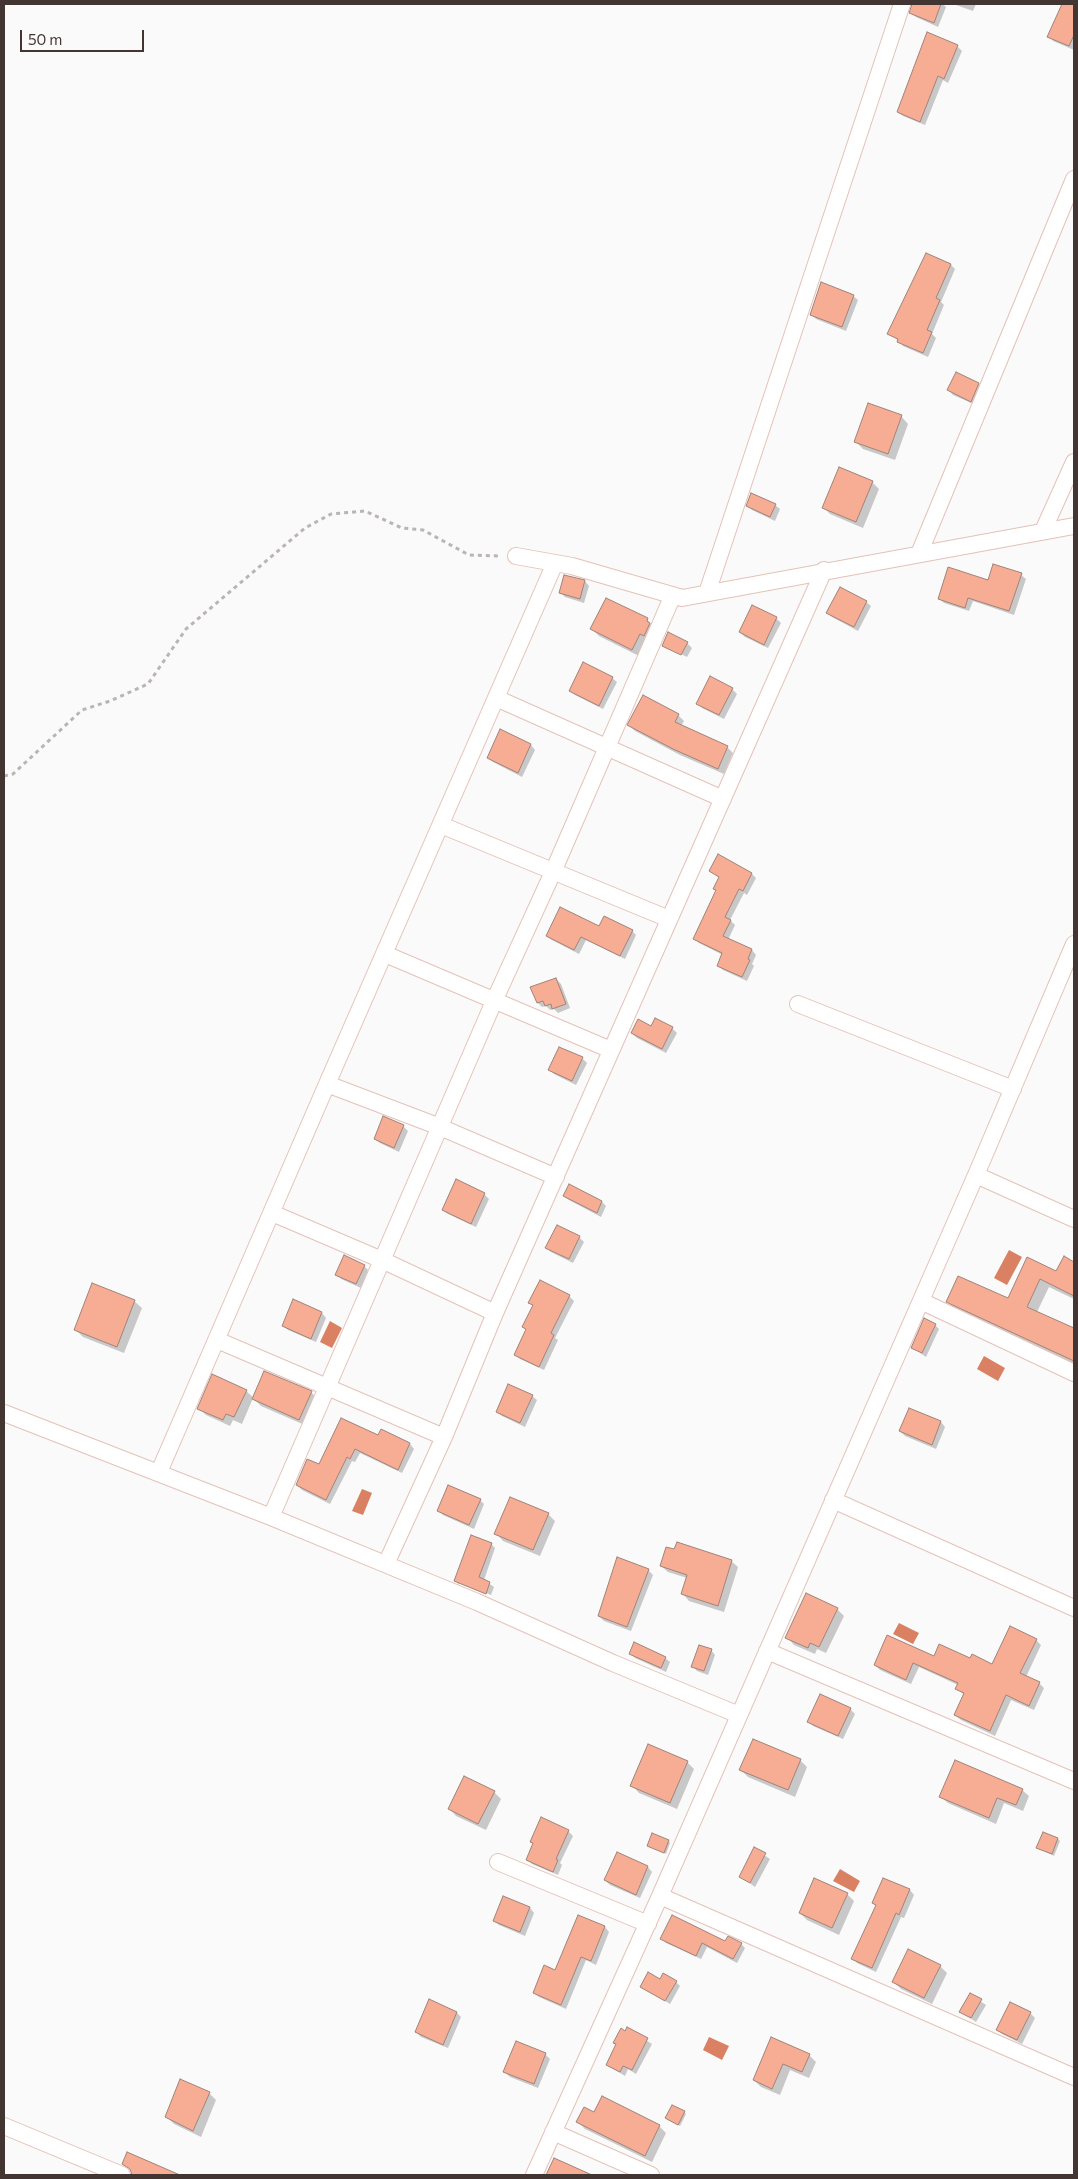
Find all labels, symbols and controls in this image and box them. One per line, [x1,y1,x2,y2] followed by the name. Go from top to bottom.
[22,20,146,52] scale bar
[28,30,62,48] text: 50 m

